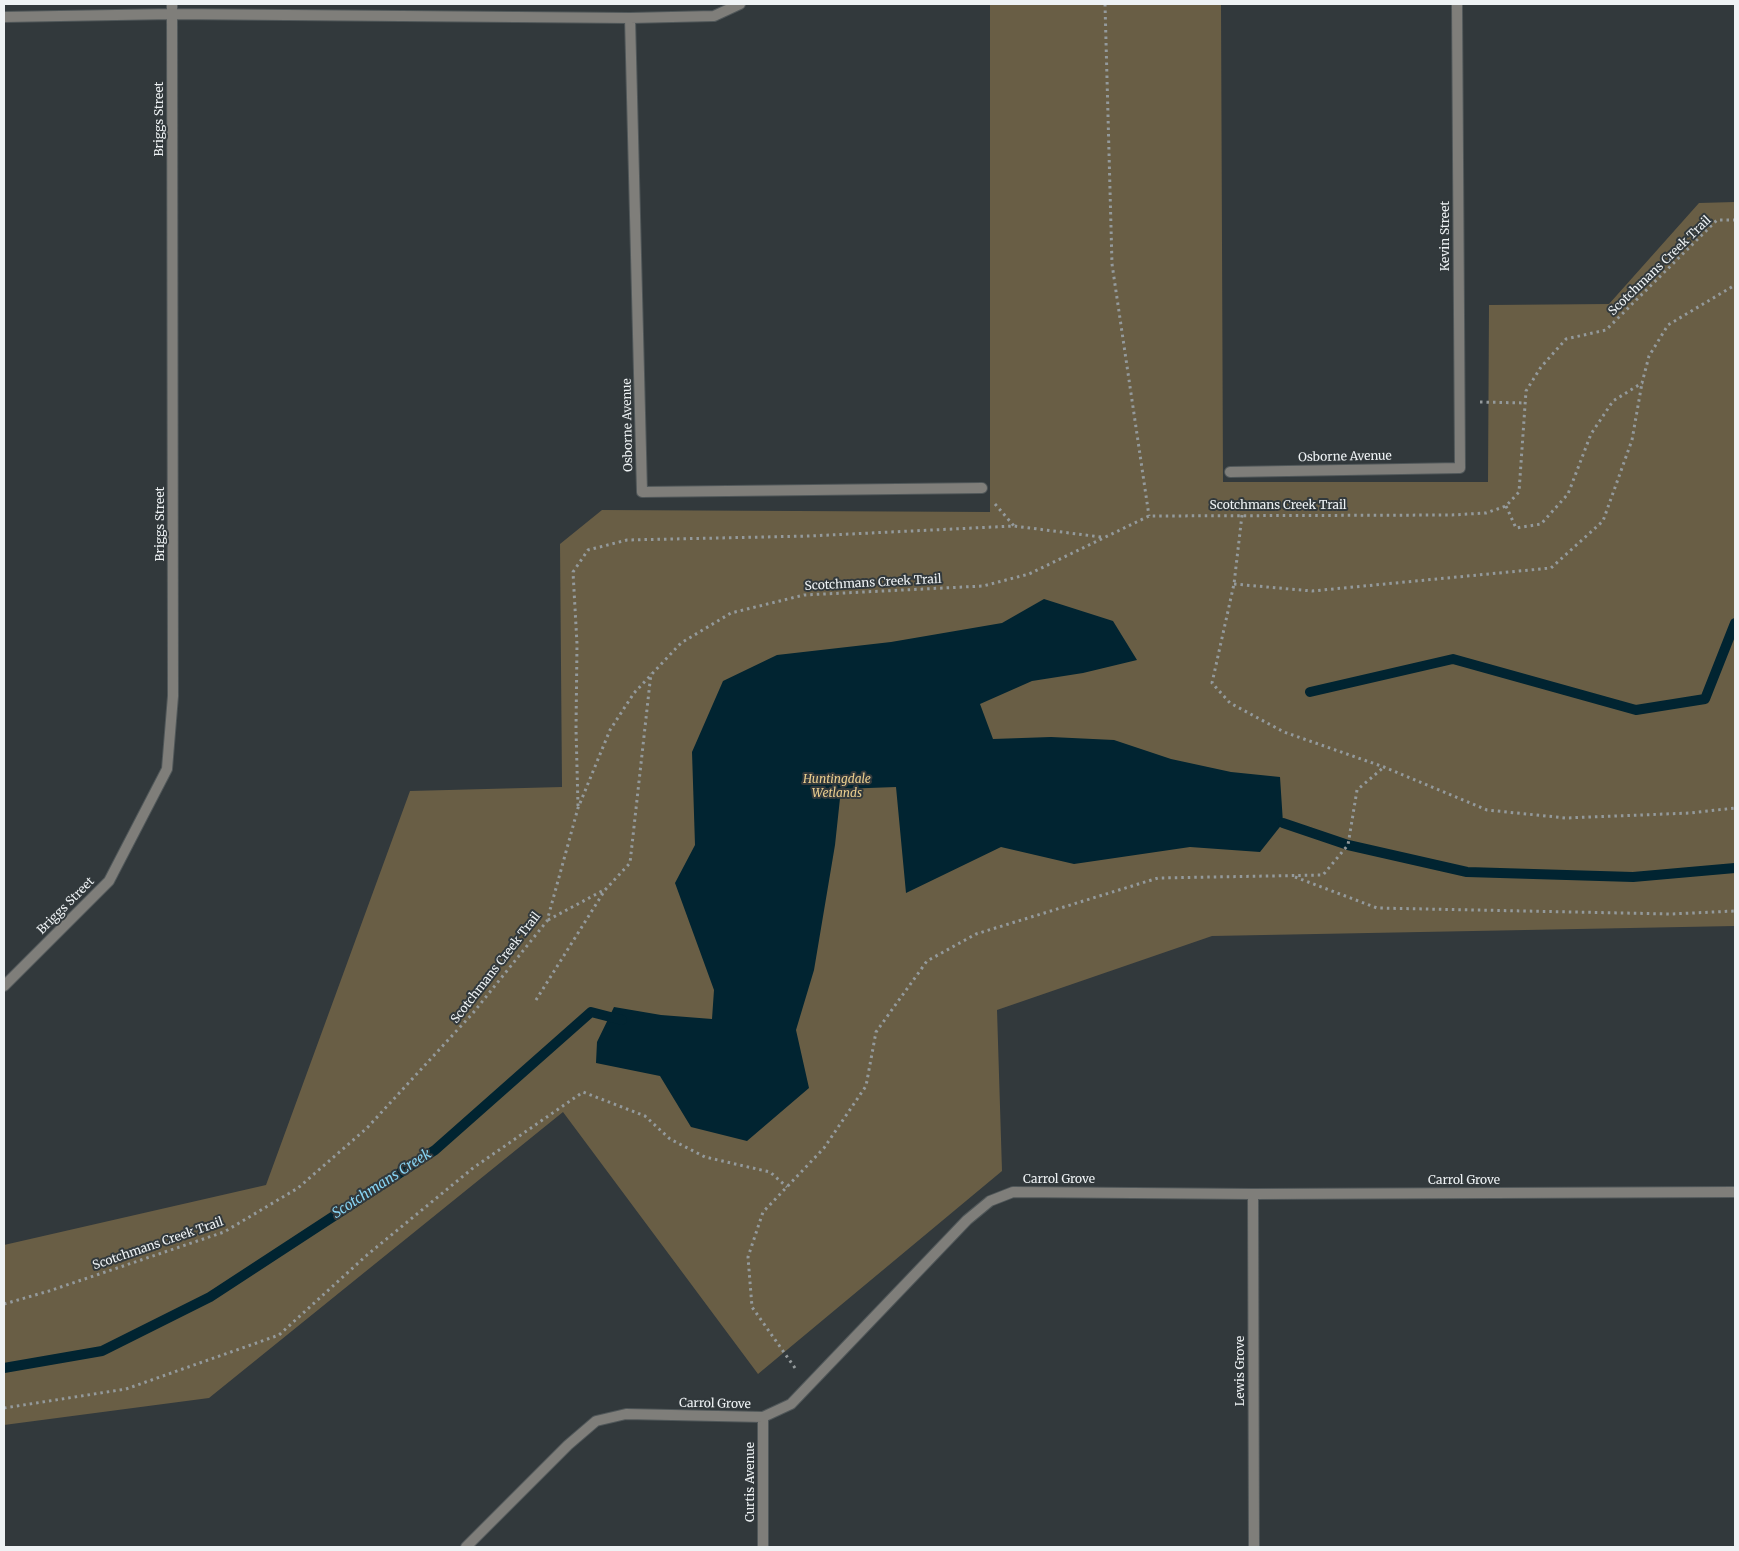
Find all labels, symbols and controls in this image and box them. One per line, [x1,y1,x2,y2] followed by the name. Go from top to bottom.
[153,82,167,156] street label: Briggs Street
[1439,201,1453,271] street label: Kevin Street
[1606,213,1714,319] street label: Scotchmans Creek Trail
[620,378,636,472] street label: Osborne Avenue
[1298,449,1392,465] street label: Osborne Avenue
[154,487,168,561] street label: Briggs Street
[1209,499,1347,513] street label: Scotchmans Creek Trail
[804,572,942,594] street label: Scotchmans Creek Trail
[803,773,871,801] park label: Huntingdale Wetlands
[34,874,98,938] street label: Briggs Street
[448,910,544,1026] street label: Scotchmans Creek Trail
[329,1146,435,1222] water label: Scotchmans Creek
[1023,1173,1095,1187] street label: Carrol Grove
[1428,1174,1500,1188] street label: Carrol Grove
[91,1215,225,1273] street label: Scotchmans Creek Trail
[1234,1336,1248,1406] street label: Lewis Grove
[679,1396,751,1412] street label: Carrol Grove
[744,1442,758,1522] street label: Curtis Avenue

